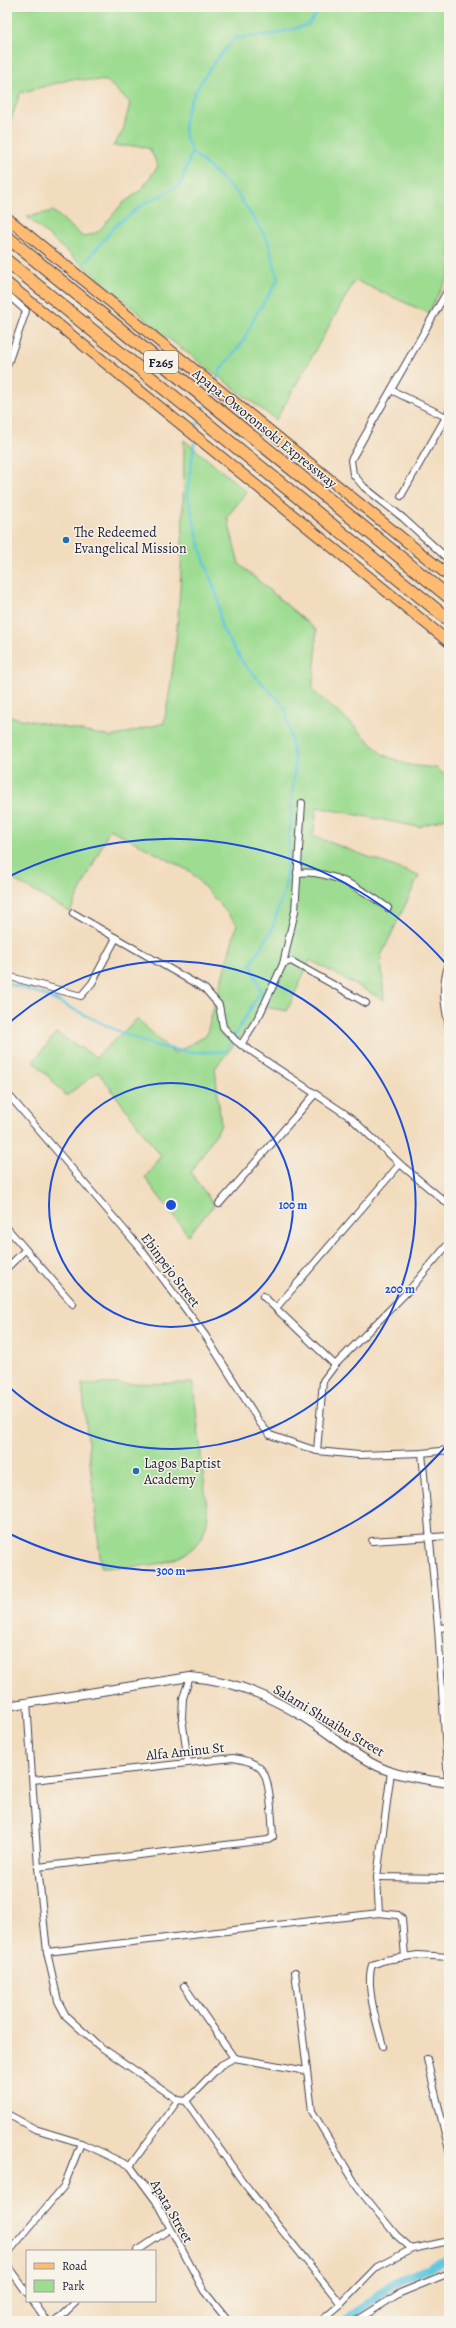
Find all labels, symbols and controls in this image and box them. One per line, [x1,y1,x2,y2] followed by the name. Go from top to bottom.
[144,351,178,373] road number: F265
[188,363,342,493] street label: Apapa-Oworonsoki Expressway
[74,523,187,558] place label: The Redeemed Evangelical Mission
[61,535,71,545] marker: The Redeemed Evangelical Mission
[279,1197,307,1213] text: 100 m
[164,1198,178,1212] centre of rings
[136,1229,205,1312] street label: Ebinpejo Street
[385,1281,415,1297] text: 200 m
[143,1454,221,1489] place label: Lagos Baptist Academy
[131,1466,141,1476] marker: Lagos Baptist Academy
[156,1563,186,1579] text: 300 m
[270,1680,388,1761] street label: Salami Shuaibu Street
[144,1738,226,1765] street label: Alfa Aminu St
[145,2175,198,2247] street label: Apata Street
[26,2250,156,2302] legend
[62,2258,88,2274] text: Road
[62,2278,85,2294] text: Park

